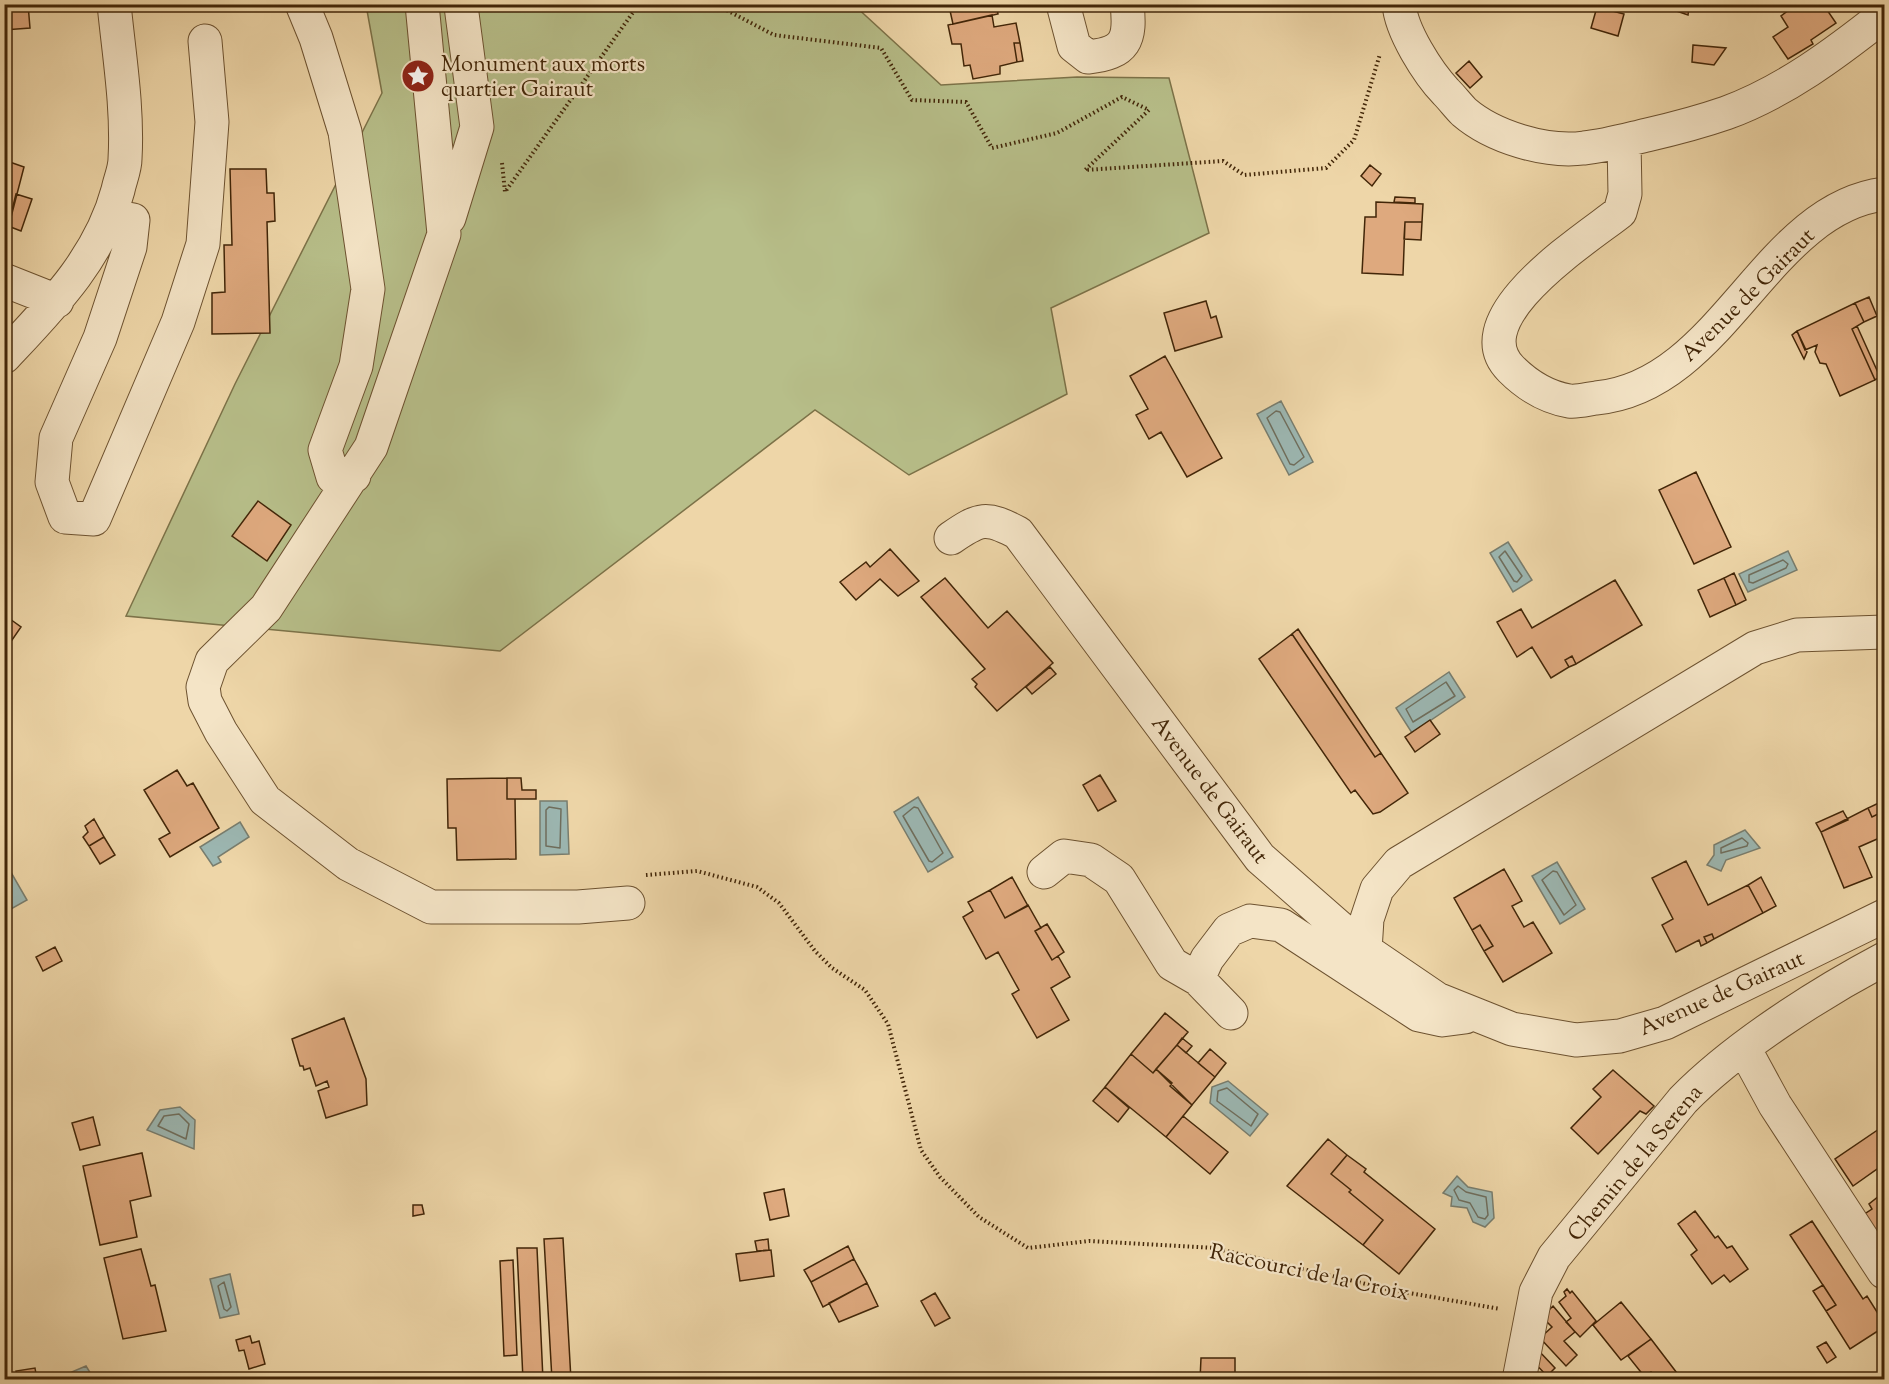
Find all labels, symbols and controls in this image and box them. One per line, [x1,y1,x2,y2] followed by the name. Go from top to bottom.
[441,50,645,107] place label: Monument aux morts quartier Gairaut
[400,58,436,94] place icon: Monument aux morts quartier Gairaut
[1675,222,1824,370] street label: Avenue de Gairaut
[1142,710,1275,872] street label: Avenue de Gairaut
[1634,944,1810,1046] street label: Avenue de Gairaut
[1561,1079,1712,1249] street label: Chemin de la Serena
[1207,1237,1412,1311] street label: Raccourci de la Croix

